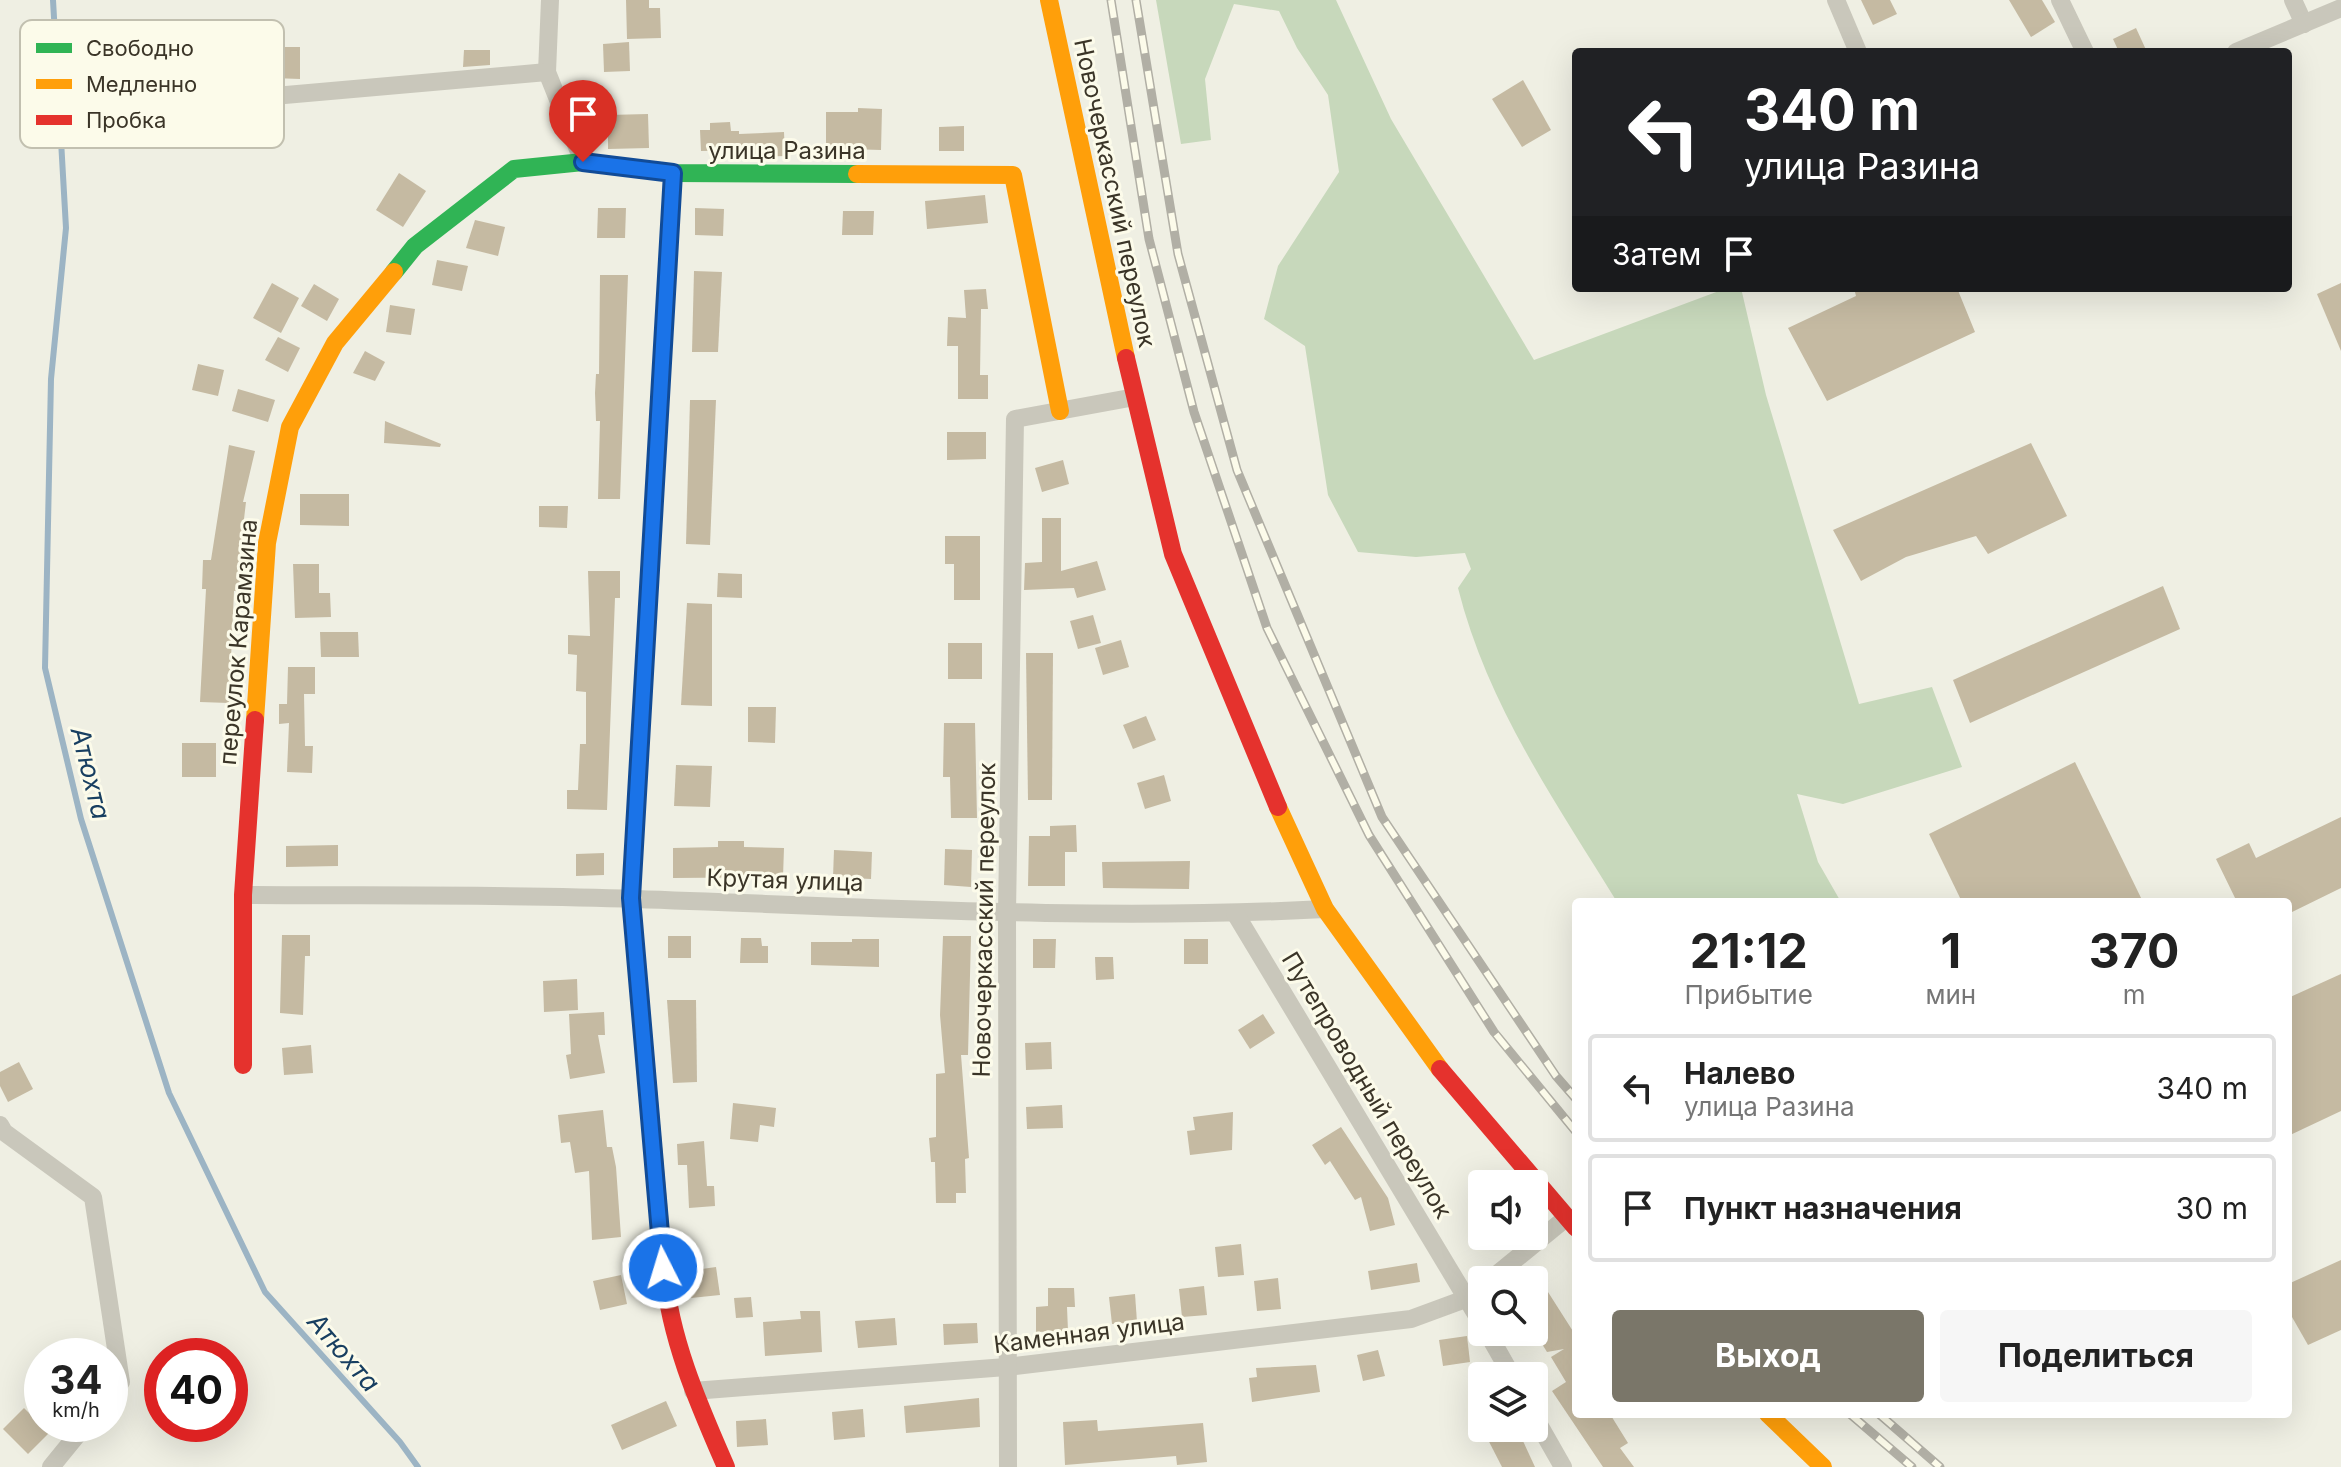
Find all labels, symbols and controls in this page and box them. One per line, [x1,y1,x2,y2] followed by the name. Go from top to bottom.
[20,20,284,148] legend
[86,35,194,61] text: Свободно
[1068,36,1162,350] street label: Новочеркасский переулок
[86,71,197,97] text: Медленно
[1744,76,1920,144] text: 340 m
[549,80,617,162] pin
[1612,80,1716,184] icon: left
[561,92,605,136] icon: arrive
[86,107,166,133] text: Пробка
[708,136,866,165] street label: улица Разина
[1744,144,1980,188] text: улица Разина
[1717,232,1761,276] icon: arrive
[1612,236,1701,272] text: Затем
[213,518,263,766] street label: переулок Карамзина
[64,723,117,822] water label: Атюхта
[967,762,1001,1078] street label: Новочеркасский переулок
[706,863,864,897] street label: Крутая улица
[1690,921,1808,980] text: 21:12
[1940,921,1961,980] text: 1
[2089,921,2179,980] text: 370
[1276,947,1458,1223] street label: Путепроводный переулок
[1685,979,1813,1010] text: Прибытие
[1925,979,1976,1010] text: мин
[2123,979,2145,1010] text: m
[1684,1055,1796,1091] text: Налево
[1616,1066,1660,1110] icon: left
[2156,1070,2248,1106] text: 340 m
[1684,1091,1855,1122] text: улица Разина
[1468,1170,1548,1442] map controls
[1468,1170,1548,1250] button: sound
[1616,1186,1660,1230] icon: arrive
[1684,1190,1962,1226] text: Пункт назначения
[2176,1190,2248,1226] text: 30 m
[621,1226,705,1310] position arrow
[1468,1266,1548,1346] button: search
[301,1306,387,1398] water label: Атюхта
[992,1307,1186,1359] street label: Каменная улица
[1612,1310,1924,1402] button: Выход
[1940,1310,2252,1402] button: Поделиться
[144,1338,248,1442] speed limit sign: 40
[50,1355,102,1404] text: 34
[1468,1362,1548,1442] button: layers
[52,1398,100,1422] text: km/h

